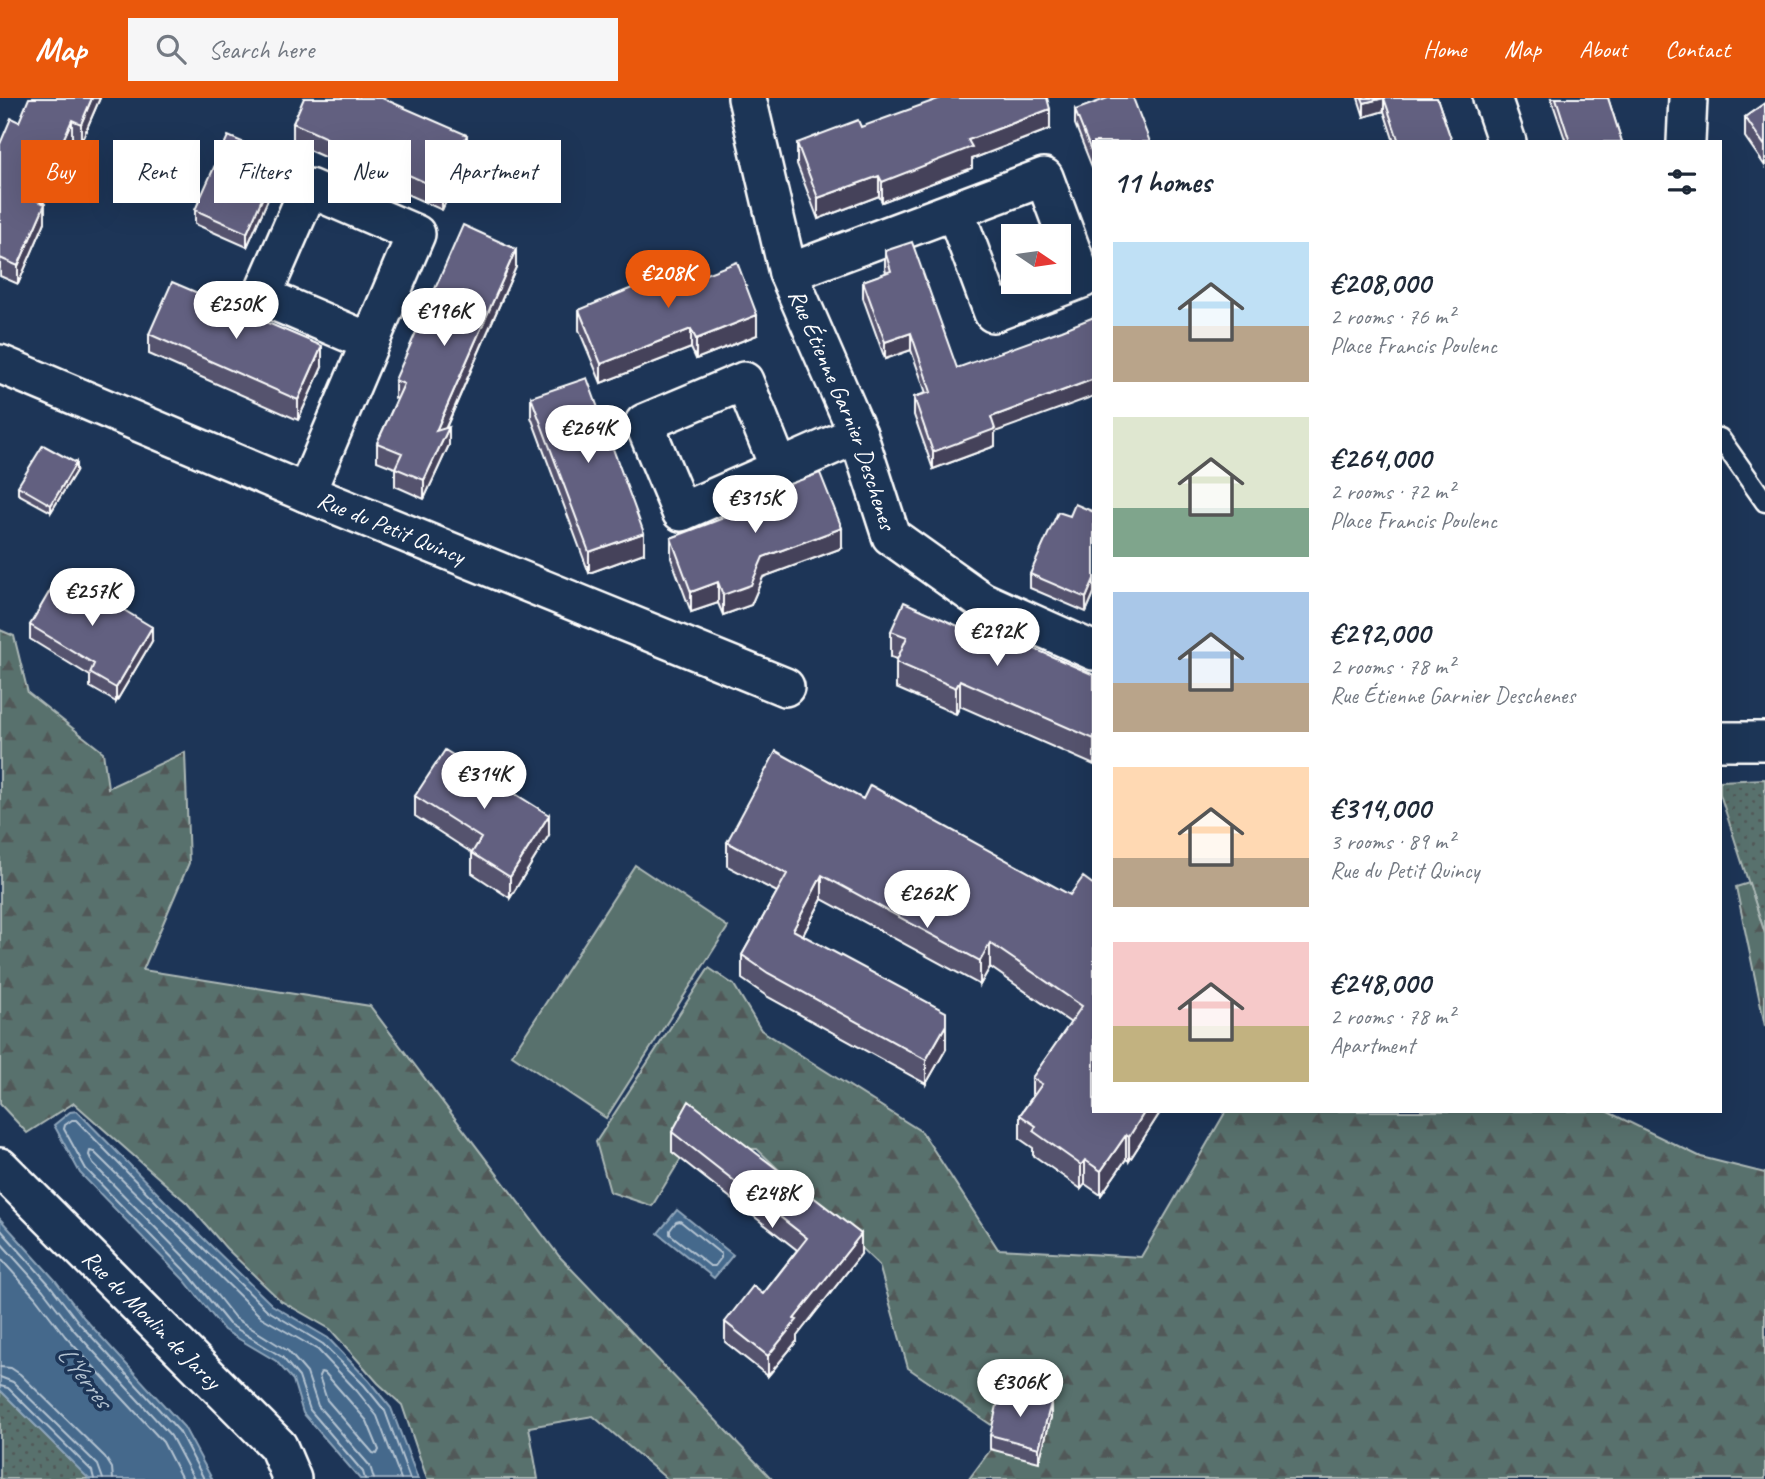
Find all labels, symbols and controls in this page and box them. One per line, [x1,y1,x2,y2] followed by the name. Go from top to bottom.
[128,18,618,81] search box
[35,28,86,70] text: Map
[152,30,190,68] icon: search
[208,33,314,66] text: Search here
[1423,34,1466,64] text: Home
[1504,34,1541,64] text: Map
[1579,34,1627,64] text: About
[1665,34,1730,64] text: Contact
[21,140,99,203] chip: Buy
[113,140,200,203] chip: Rent
[214,140,314,203] chip: Filters
[328,140,411,203] chip: New
[425,140,561,203] chip: Apartment
[1113,163,1211,201] text: 11 homes
[1663,163,1701,201] icon: filters
[1001,224,1071,294] north arrow
[1001,224,1071,294] map controls
[619,250,717,310] pin: €208K
[641,258,695,287] text: €208K
[1330,264,1430,302] text: €208,000
[1169,270,1253,354] icon: home
[187,282,285,341] pin: €250K
[782,285,904,535] street label: Rue Étienne Garnier Deschenes
[395,288,493,348] pin: €196K
[210,289,262,318] text: €250K
[417,296,471,325] text: €196K
[1330,302,1454,331] text: 2 rooms · 76 m²
[1330,331,1497,360] text: Place Francis Poulenc
[539,406,637,465] pin: €264K
[561,413,615,442] text: €264K
[1330,439,1431,477] text: €264,000
[1169,445,1253,529] icon: home
[706,476,804,535] pin: €315K
[1330,477,1454,506] text: 2 rooms · 72 m²
[729,483,781,512] text: €315K
[313,484,471,571] street label: Rue du Petit Quincy
[1330,506,1497,535] text: Place Francis Poulenc
[43,568,141,628] pin: €257K
[66,576,118,605] text: €257K
[948,608,1046,668] pin: €292K
[1330,614,1430,652] text: €292,000
[971,616,1023,645] text: €292K
[1169,620,1253,704] icon: home
[1330,652,1454,681] text: 2 rooms · 78 m²
[1330,681,1575,710] text: Rue Étienne Garnier Deschenes
[435,752,533,811] pin: €314K
[457,759,511,788] text: €314K
[1330,789,1430,827] text: €314,000
[1169,795,1253,879] icon: home
[1330,827,1454,856] text: 3 rooms · 89 m²
[1330,856,1479,885] text: Rue du Petit Quincy
[878,870,976,930] pin: €262K
[900,878,954,907] text: €262K
[1330,964,1430,1002] text: €248,000
[1169,970,1253,1054] icon: home
[1330,1002,1454,1031] text: 2 rooms · 78 m²
[1330,1031,1415,1060] text: Apartment
[723,1170,821,1230] pin: €248K
[745,1178,799,1207] text: €248K
[76,1243,229,1397] street label: Rue du Moulin de Jarcy
[50,1339,122,1417] water label: L'Yerres
[971,1360,1069,1419] pin: €306K
[993,1367,1047,1396] text: €306K

